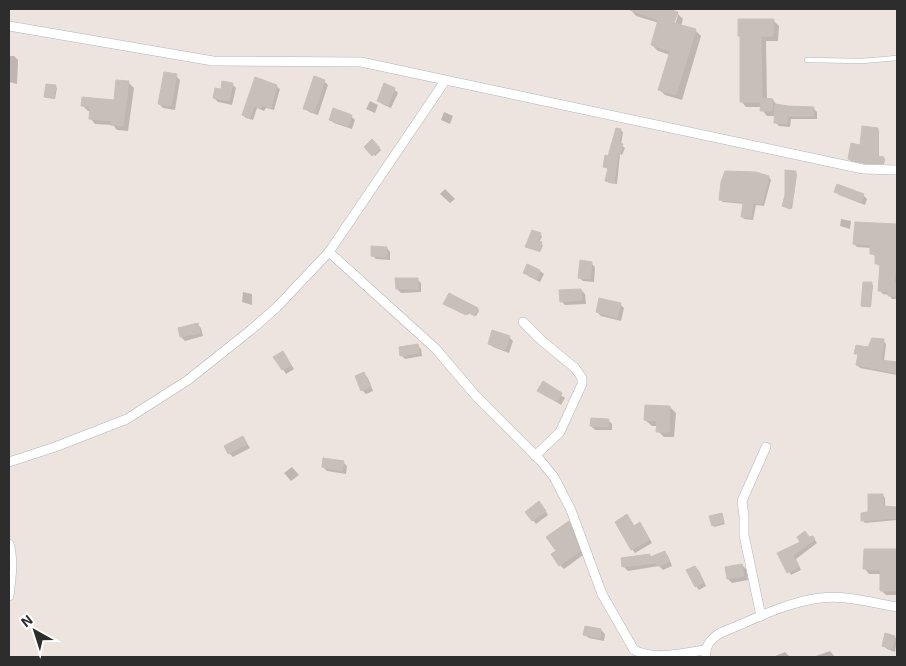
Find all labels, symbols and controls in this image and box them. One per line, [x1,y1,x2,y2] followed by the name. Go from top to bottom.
[10,606,60,656] north arrow
[17,611,36,630] text: N

